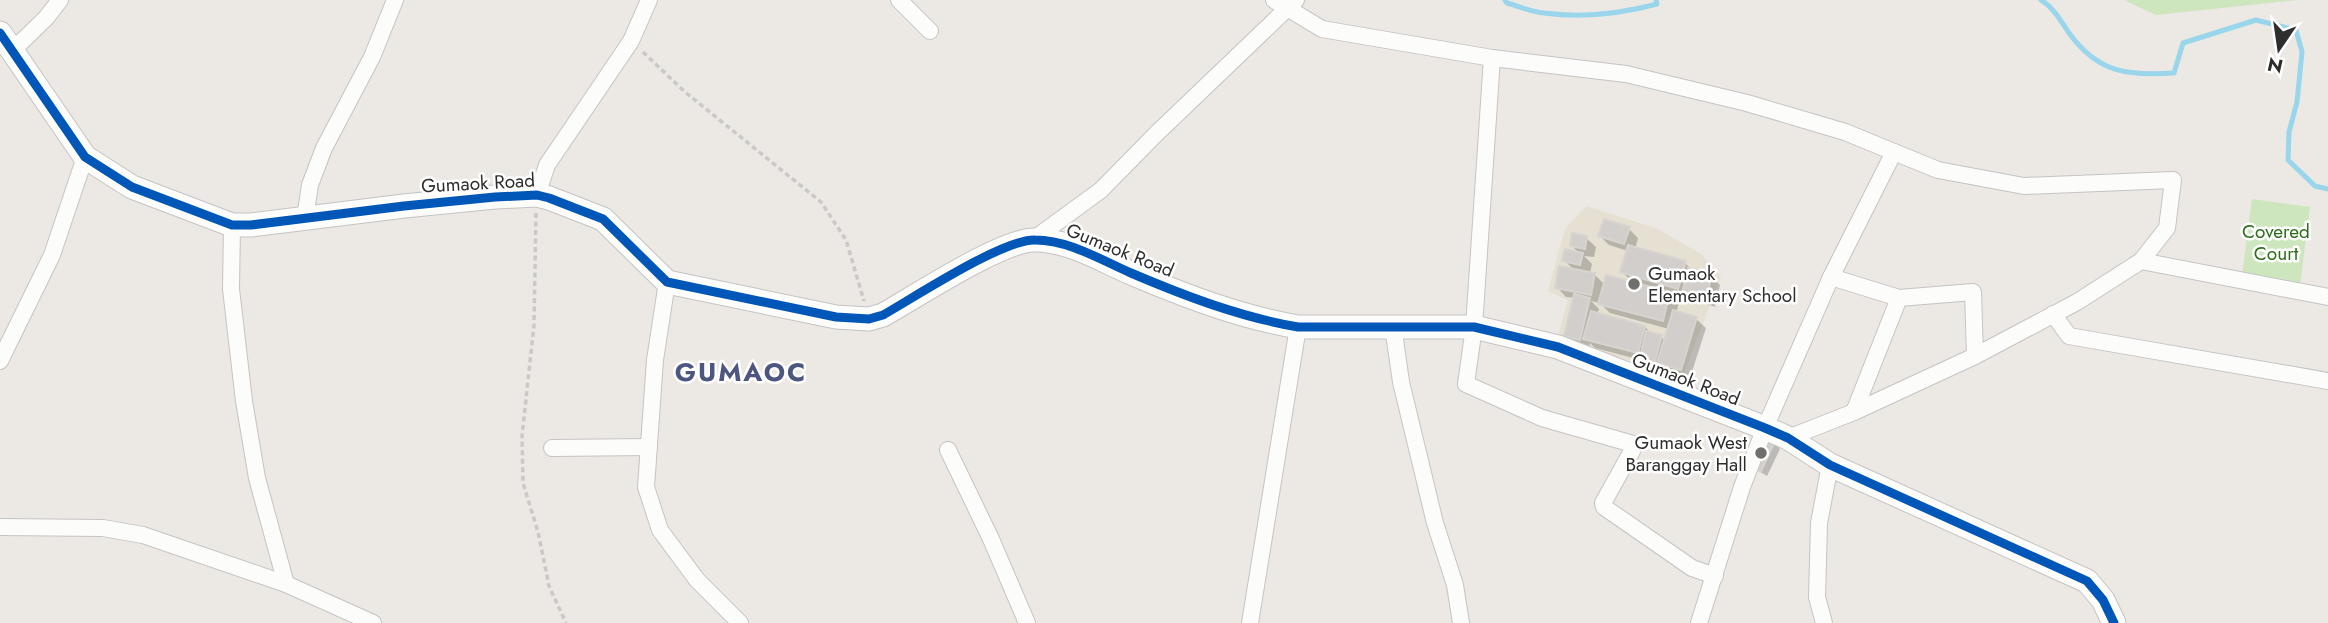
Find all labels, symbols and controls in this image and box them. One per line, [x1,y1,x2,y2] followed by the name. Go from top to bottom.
[2244,14,2314,84] north arrow
[2265,50,2286,80] text: N
[420,167,536,199] street label: Gumaok Road
[1062,216,1178,284] street label: Gumaok Road
[2242,218,2310,267] park label: Covered Court
[1648,260,1797,309] place label: Gumaok Elementary School
[1626,276,1642,292] marker: Gumaok Elementary School
[1628,346,1744,412] street label: Gumaok Road
[675,353,807,391] district label: GUMAOC
[1625,429,1747,478] place label: Gumaok West Baranggay Hall
[1753,445,1769,461] marker: Gumaok West Baranggay Hall

